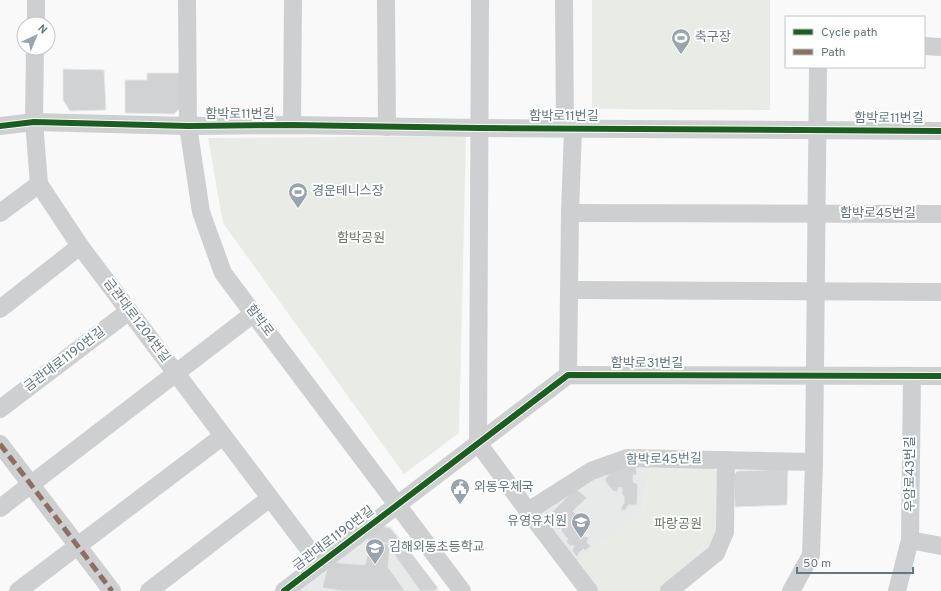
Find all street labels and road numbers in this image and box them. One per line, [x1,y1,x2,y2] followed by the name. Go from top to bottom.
[205,107,275,123] street label: 함박로11번길
[529,109,599,125] street label: 함박로11번길
[854,111,924,127] street label: 함박로11번길
[840,206,916,222] street label: 함박로45번길
[99,276,173,366] street label: 금관대로1204번길
[242,302,276,340] street label: 함박로
[21,324,109,396] street label: 금관대로1190번길
[611,356,683,372] street label: 함박로31번길
[903,436,919,512] street label: 우암로43번길
[626,451,702,469] street label: 함박로45번길
[290,503,378,575] street label: 금관대로1190번길

